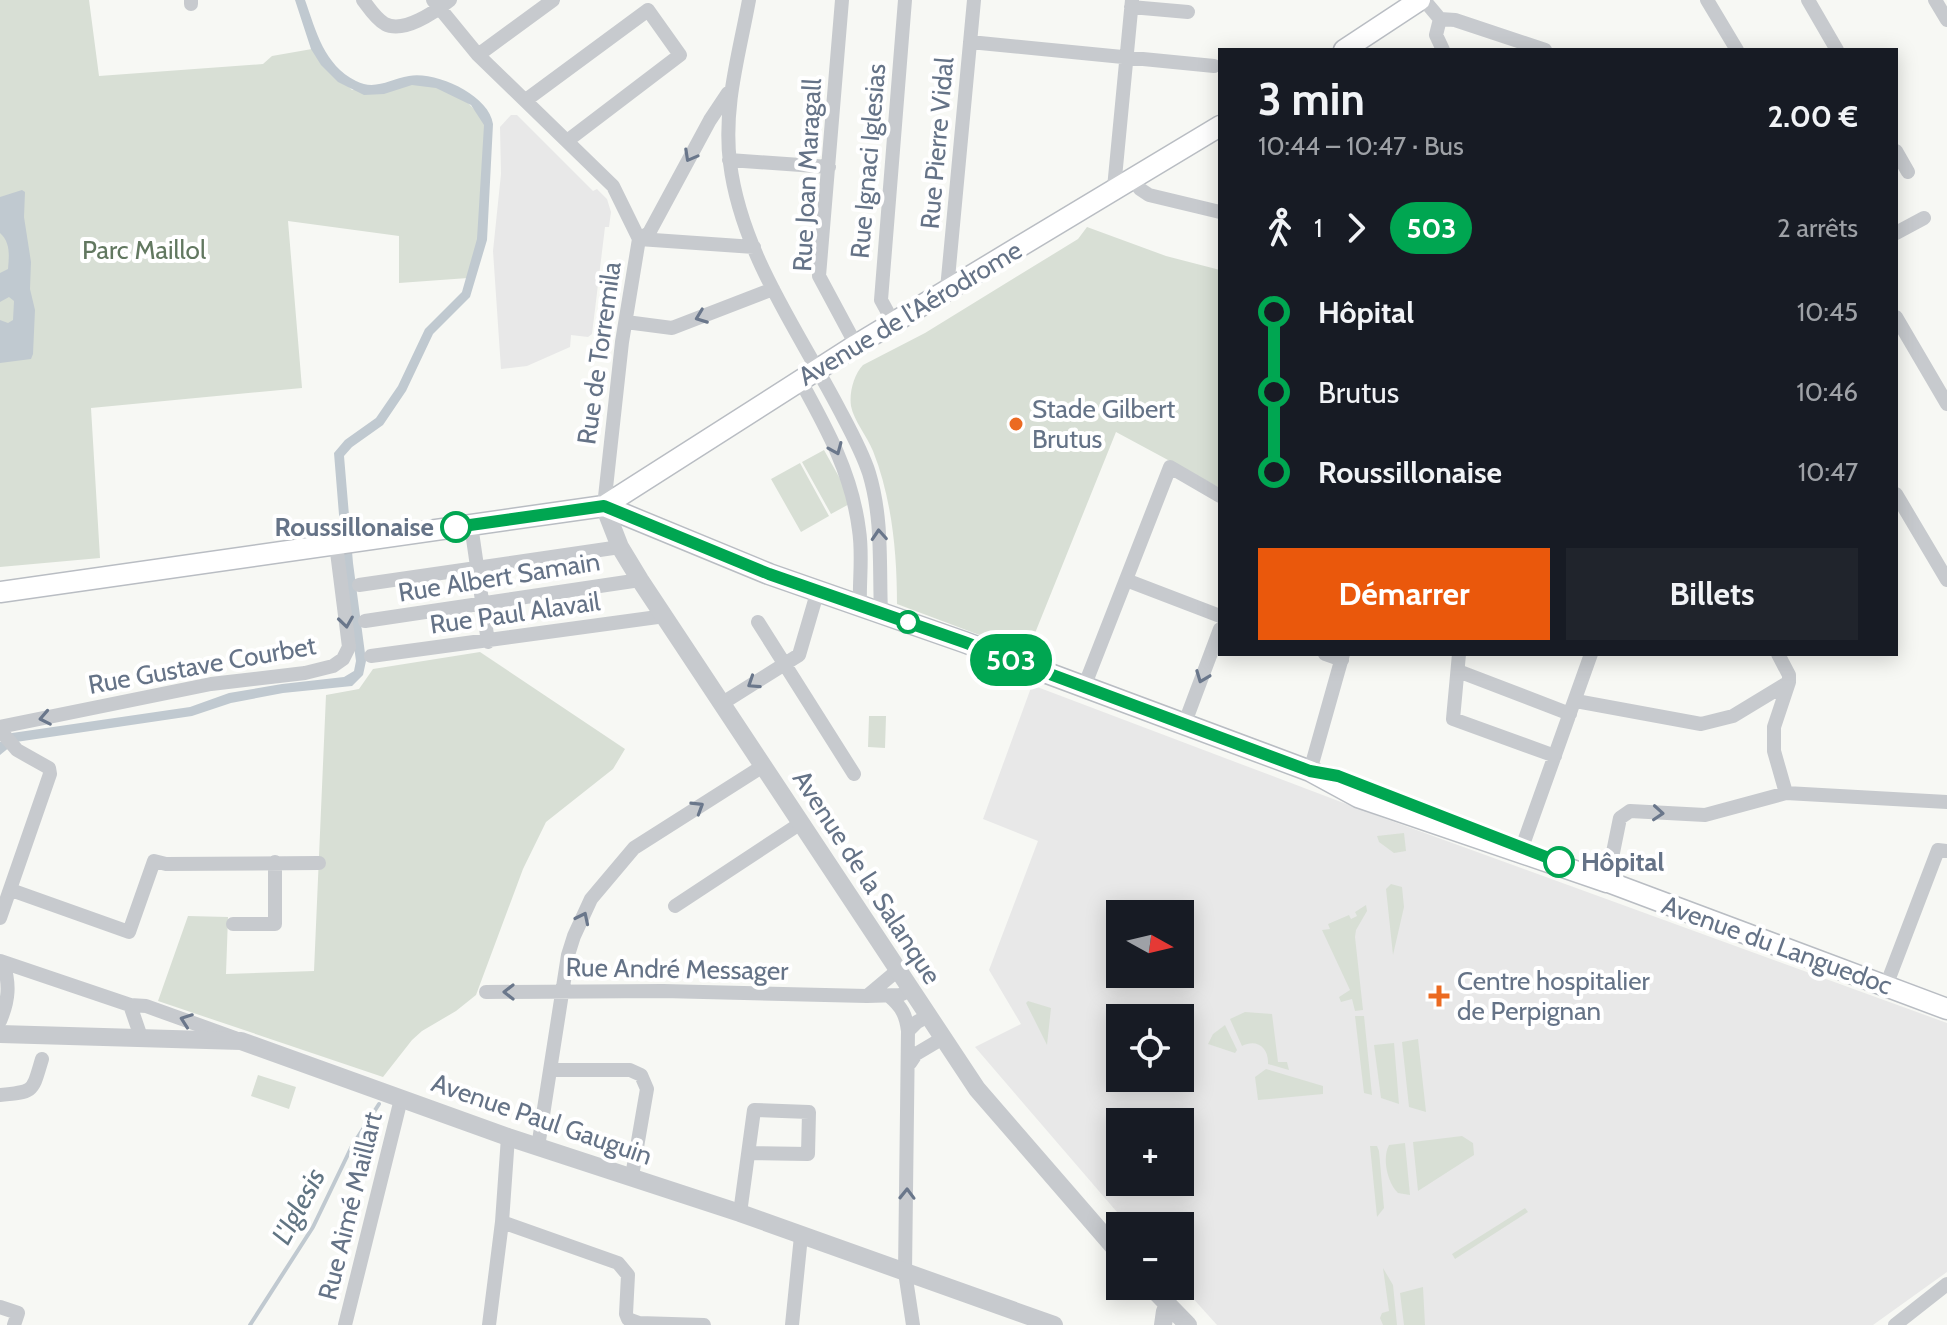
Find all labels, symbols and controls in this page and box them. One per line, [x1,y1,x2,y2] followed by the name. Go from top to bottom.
[914,56,960,230] street label: Rue Pierre Vidal
[844,62,892,260] street label: Rue Ignaci Iglesias
[1258,73,1365,126] text: 3 min
[786,78,828,272] street label: Rue Joan Maragall
[1767,98,1858,135] text: 2.00 €
[1258,130,1464,162] text: 10:44 – 10:47 · Bus
[685,148,700,163] one-way arrow
[1258,206,1302,250] icon: walk
[1334,206,1378,250] icon: forward
[1406,211,1456,245] text: 503
[1314,212,1322,244] text: 1
[1777,212,1858,244] text: 2 arrêts
[82,234,206,266] park label: Parc Maillol
[792,234,1028,392] street label: Avenue de l'Aérodrome
[570,259,628,446] street label: Rue de Torremila
[1318,294,1414,331] text: Hôpital
[1797,296,1858,328] text: 10:45
[695,307,709,324] one-way arrow
[1318,374,1399,411] text: Brutus
[1796,376,1858,408] text: 10:46
[1032,393,1176,455] place label: Stade Gilbert Brutus
[1007,415,1025,433] marker: Stade Gilbert Brutus
[827,441,843,455] one-way arrow
[1318,454,1502,491] text: Roussillonaise
[1798,456,1858,488] text: 10:47
[275,511,434,543] place label: Roussillonaise
[441,512,471,542] marker: Roussillonaise
[871,528,888,541] one-way arrow
[396,545,602,609] street label: Rue Albert Samain
[1258,548,1550,640] button: Démarrer
[1566,548,1858,640] button: Billets
[428,585,602,641] street label: Rue Paul Alavail
[897,611,919,633] unlabelled marker
[337,615,354,629] one-way arrow
[86,629,319,701] street label: Rue Gustave Courbet
[965,634,1057,686] line badge: 503
[986,643,1036,677] text: 503
[1195,669,1212,683] one-way arrow
[747,673,762,688] one-way arrow
[39,709,53,726] one-way arrow
[786,764,948,990] street label: Avenue de la Salanque
[689,802,704,817] one-way arrow
[1652,804,1665,821] one-way arrow
[1581,846,1664,878] place label: Hôpital
[1544,847,1574,877] marker: Hôpital
[1658,888,1897,1002] street label: Avenue du Languedoc
[1106,900,1194,988] north arrow
[1106,900,1194,1300] map controls
[573,911,588,926] one-way arrow
[565,951,789,987] street label: Rue André Messager
[1457,965,1650,1027] place label: Centre hospitalier de Perpignan
[502,983,515,1001] one-way arrow
[1428,985,1450,1007] marker: Centre hospitalier de Perpignan
[1106,1004,1194,1092] button: locate
[180,1013,194,1030] one-way arrow
[428,1066,656,1172] street label: Avenue Paul Gauguin
[1106,1108,1194,1196] button: +
[311,1109,389,1303] street label: Rue Aimé Maillart
[264,1162,332,1250] water label: L'Iglesis
[898,1187,915,1200] one-way arrow
[1106,1212,1194,1300] button: −

